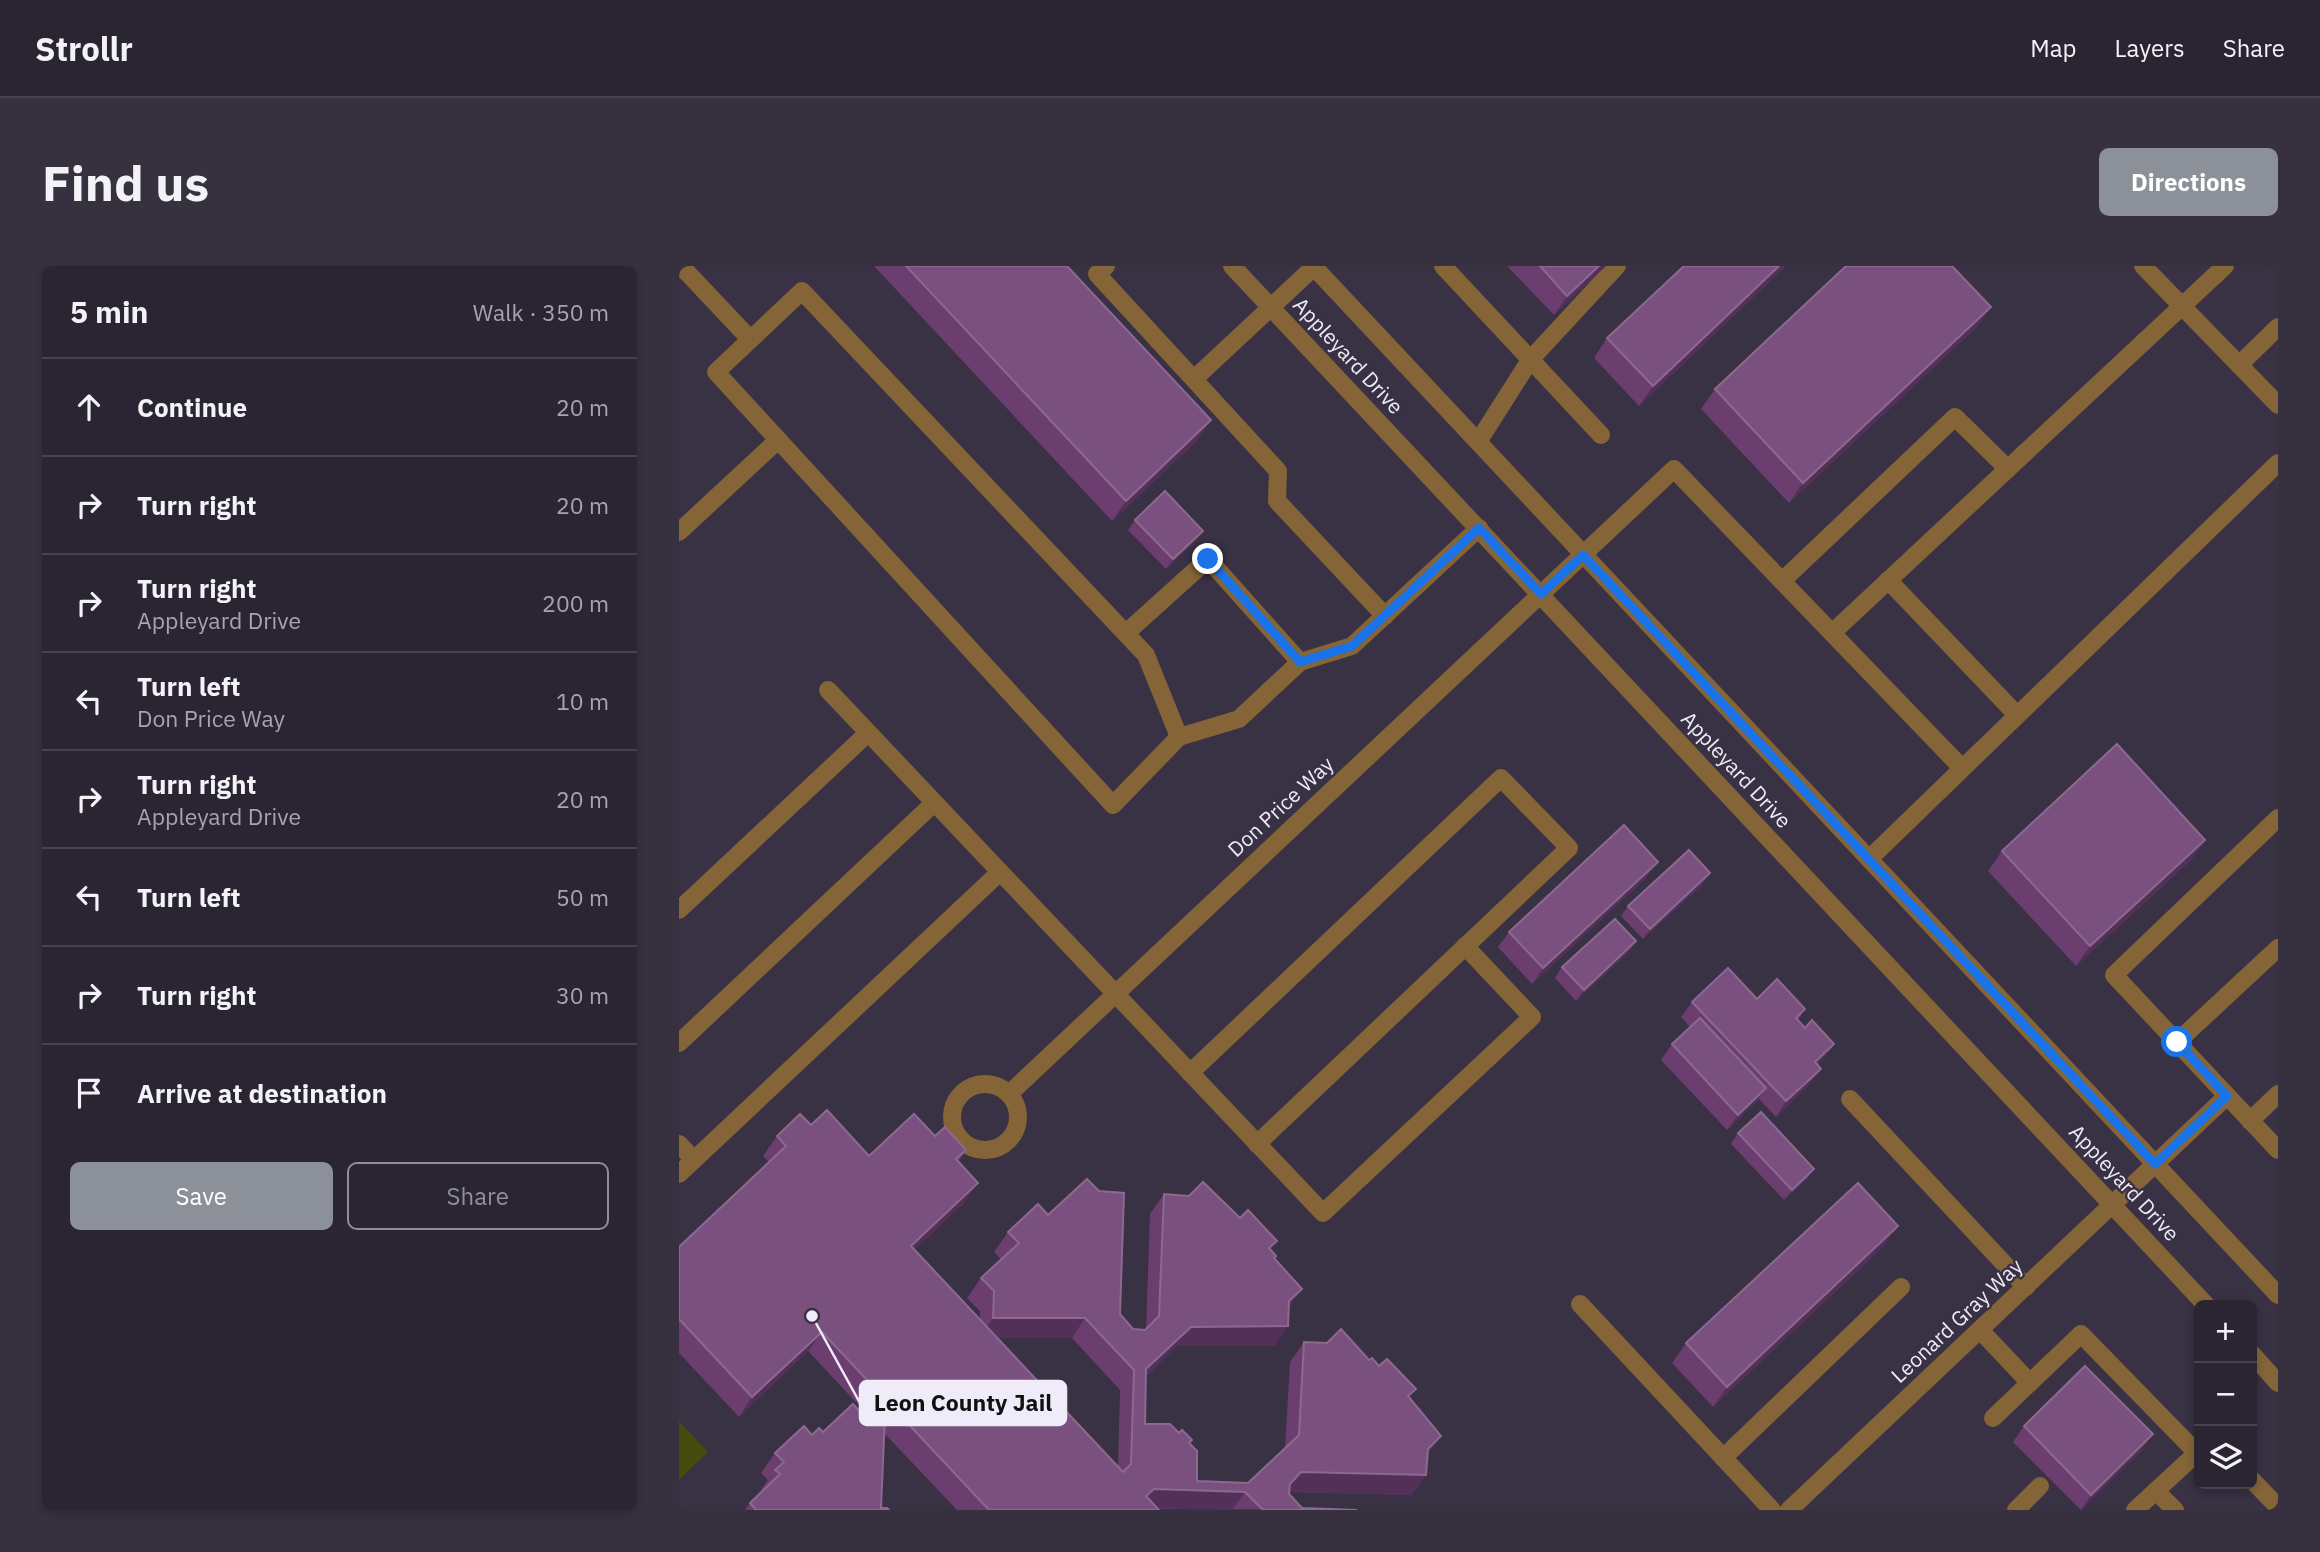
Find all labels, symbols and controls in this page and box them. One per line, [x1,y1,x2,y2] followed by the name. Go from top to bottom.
[35,27,133,70] text: Strollr
[2030,32,2077,64] text: Map
[2115,32,2185,64] text: Layers
[2223,32,2285,64] text: Share
[2099,148,2278,216] button: Directions
[42,151,209,214] text: Find us
[1287,291,1410,420] street label: Appleyard Drive
[70,292,148,331] text: 5 min
[473,297,609,327] text: Walk · 350 m
[70,388,108,426] icon: ahead
[137,390,247,424] text: Continue
[556,392,609,422] text: 20 m
[70,486,108,524] icon: right
[137,488,256,522] text: Turn right
[556,490,609,520] text: 20 m
[1192,543,1223,574] route end
[137,571,256,605] text: Turn right
[70,584,108,622] icon: right
[542,588,609,618] text: 200 m
[137,605,301,635] text: Appleyard Drive
[137,669,240,703] text: Turn left
[70,682,108,720] icon: left
[556,686,609,716] text: 10 m
[137,703,285,733] text: Don Price Way
[1675,705,1798,834] street label: Appleyard Drive
[1221,750,1340,863] street label: Don Price Way
[137,767,256,801] text: Turn right
[70,780,108,818] icon: right
[556,784,609,814] text: 20 m
[137,801,301,831] text: Appleyard Drive
[70,878,108,916] icon: left
[137,880,240,914] text: Turn left
[556,882,609,912] text: 50 m
[70,976,108,1014] icon: right
[137,978,256,1012] text: Turn right
[556,980,609,1010] text: 30 m
[2161,1026,2192,1057] route start
[70,1074,108,1112] icon: arrive
[137,1076,387,1110] text: Arrive at destination
[2063,1118,2186,1247] street label: Appleyard Drive
[70,1162,333,1230] button: Save
[347,1162,609,1230] button: Share
[1884,1252,2029,1389] street label: Leonard Gray Way
[2194,1300,2257,1489] map controls
[2194,1300,2257,1363] button: +
[2194,1363,2257,1426] button: −
[860,1381,1066,1425] callout: Leon County Jail
[874,1387,1052,1417] text: Leon County Jail
[2194,1426,2257,1489] button: layers

